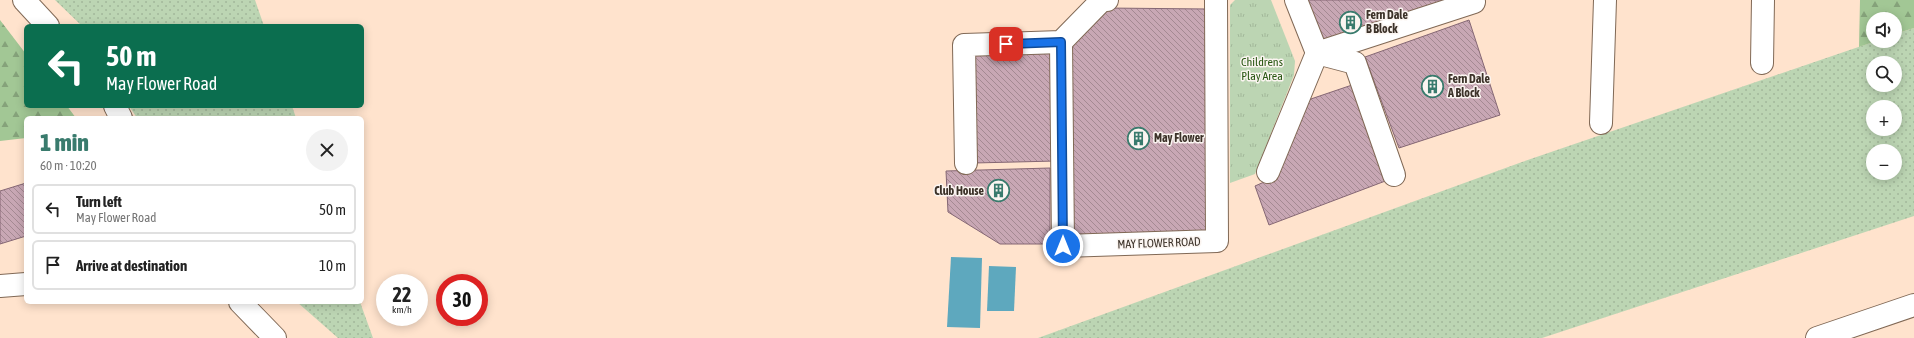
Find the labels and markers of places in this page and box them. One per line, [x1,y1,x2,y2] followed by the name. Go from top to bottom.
[1366,8,1408,36] place label: Fern Dale B Block
[1337,9,1363,35] building icon: Fern Dale B Block
[989,27,1023,61] pin
[1447,72,1490,100] place label: Fern Dale A Block
[1420,73,1446,99] building icon: Fern Dale A Block
[1126,125,1152,151] building icon: May Flower
[1154,131,1204,145] place label: May Flower
[986,178,1012,204] building icon: Club House
[934,184,985,198] place label: Club House

